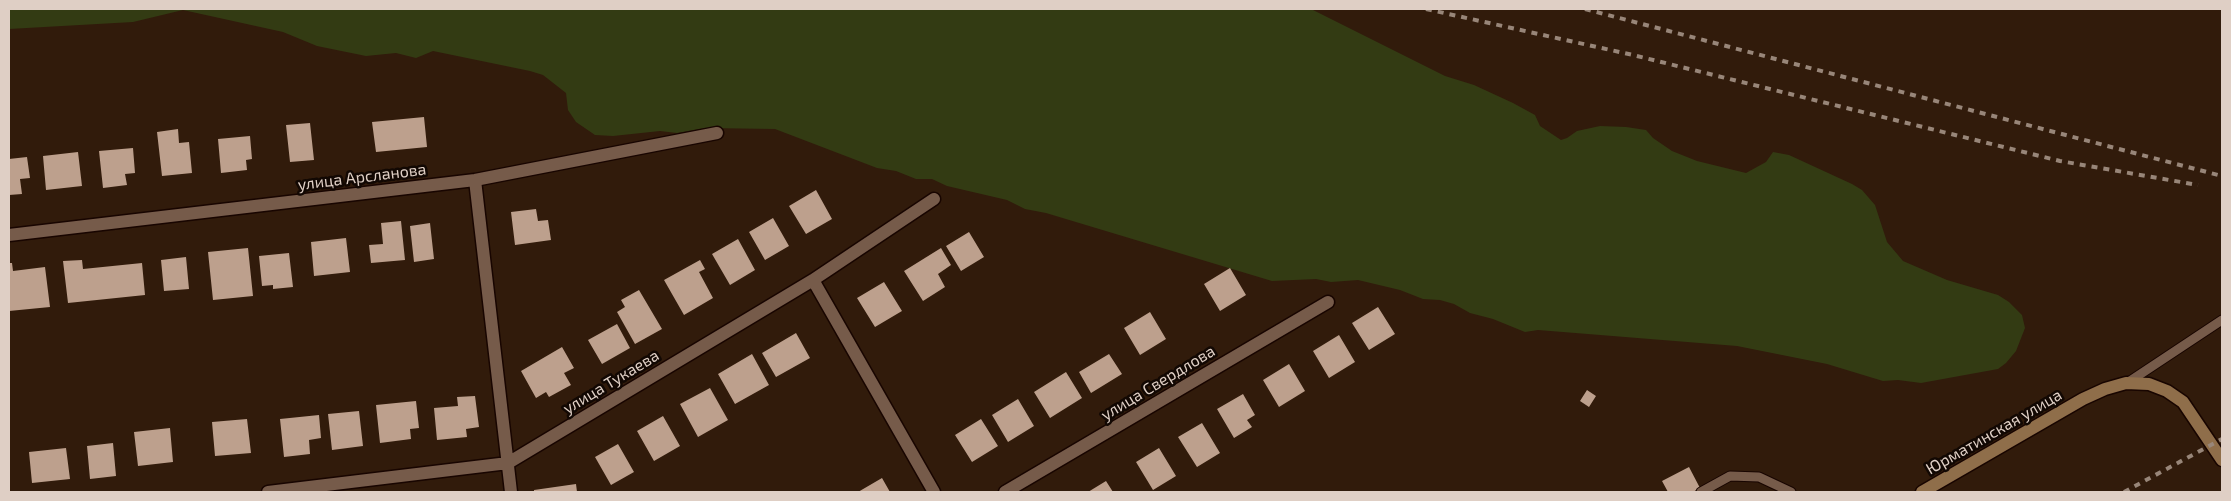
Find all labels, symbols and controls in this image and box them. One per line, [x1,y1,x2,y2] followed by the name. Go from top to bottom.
[297,160,427,194] street label: улица Арсланова
[1098,341,1218,425] street label: улица Свердлова
[559,346,663,418] street label: улица Тукаева
[1923,385,2065,479] street label: Юрматинская улица

